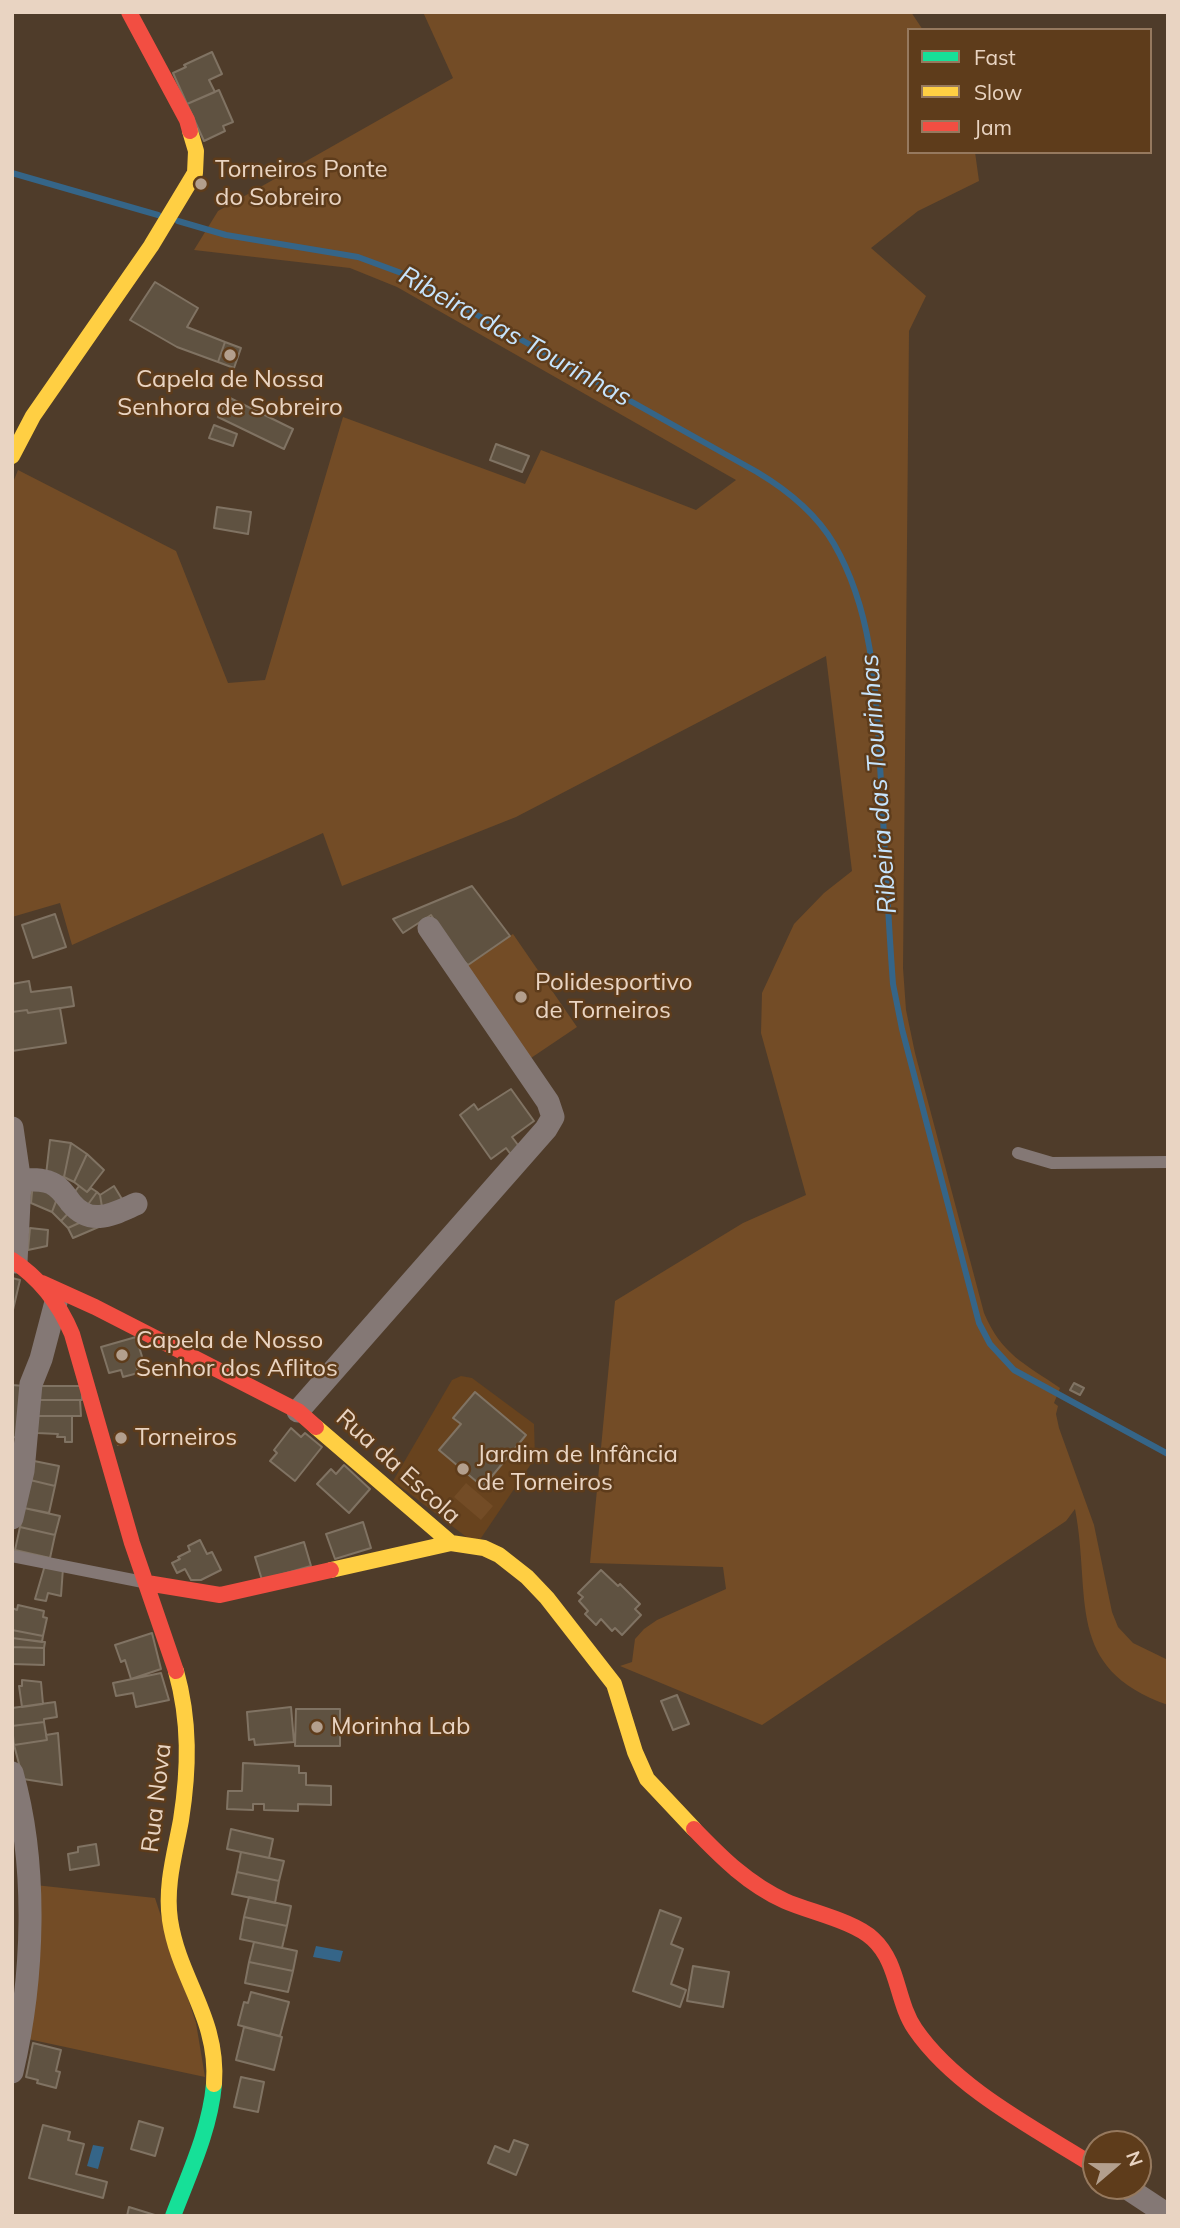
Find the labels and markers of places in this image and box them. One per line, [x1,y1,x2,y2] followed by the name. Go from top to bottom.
[215,156,388,212] place label: Torneiros Ponte do Sobreiro
[193,176,209,192] marker: Torneiros Ponte do Sobreiro
[222,347,238,363] marker: Capela de Nossa Senhora de Sobreiro
[117,366,343,422] place label: Capela de Nossa Senhora de Sobreiro
[535,969,692,1025] place label: Polidesportivo de Torneiros
[513,989,529,1005] marker: Polidesportivo de Torneiros
[136,1327,338,1383] place label: Capela de Nosso Senhor dos Aflitos
[114,1347,130,1363] marker: Capela de Nosso Senhor dos Aflitos
[135,1424,237,1452] place label: Torneiros
[113,1430,129,1446] marker: Torneiros
[477,1441,678,1497] place label: Jardim de Infância de Torneiros
[455,1461,471,1477] marker: Jardim de Infância de Torneiros
[331,1713,470,1741] place label: Morinha Lab
[309,1719,325,1735] marker: Morinha Lab

